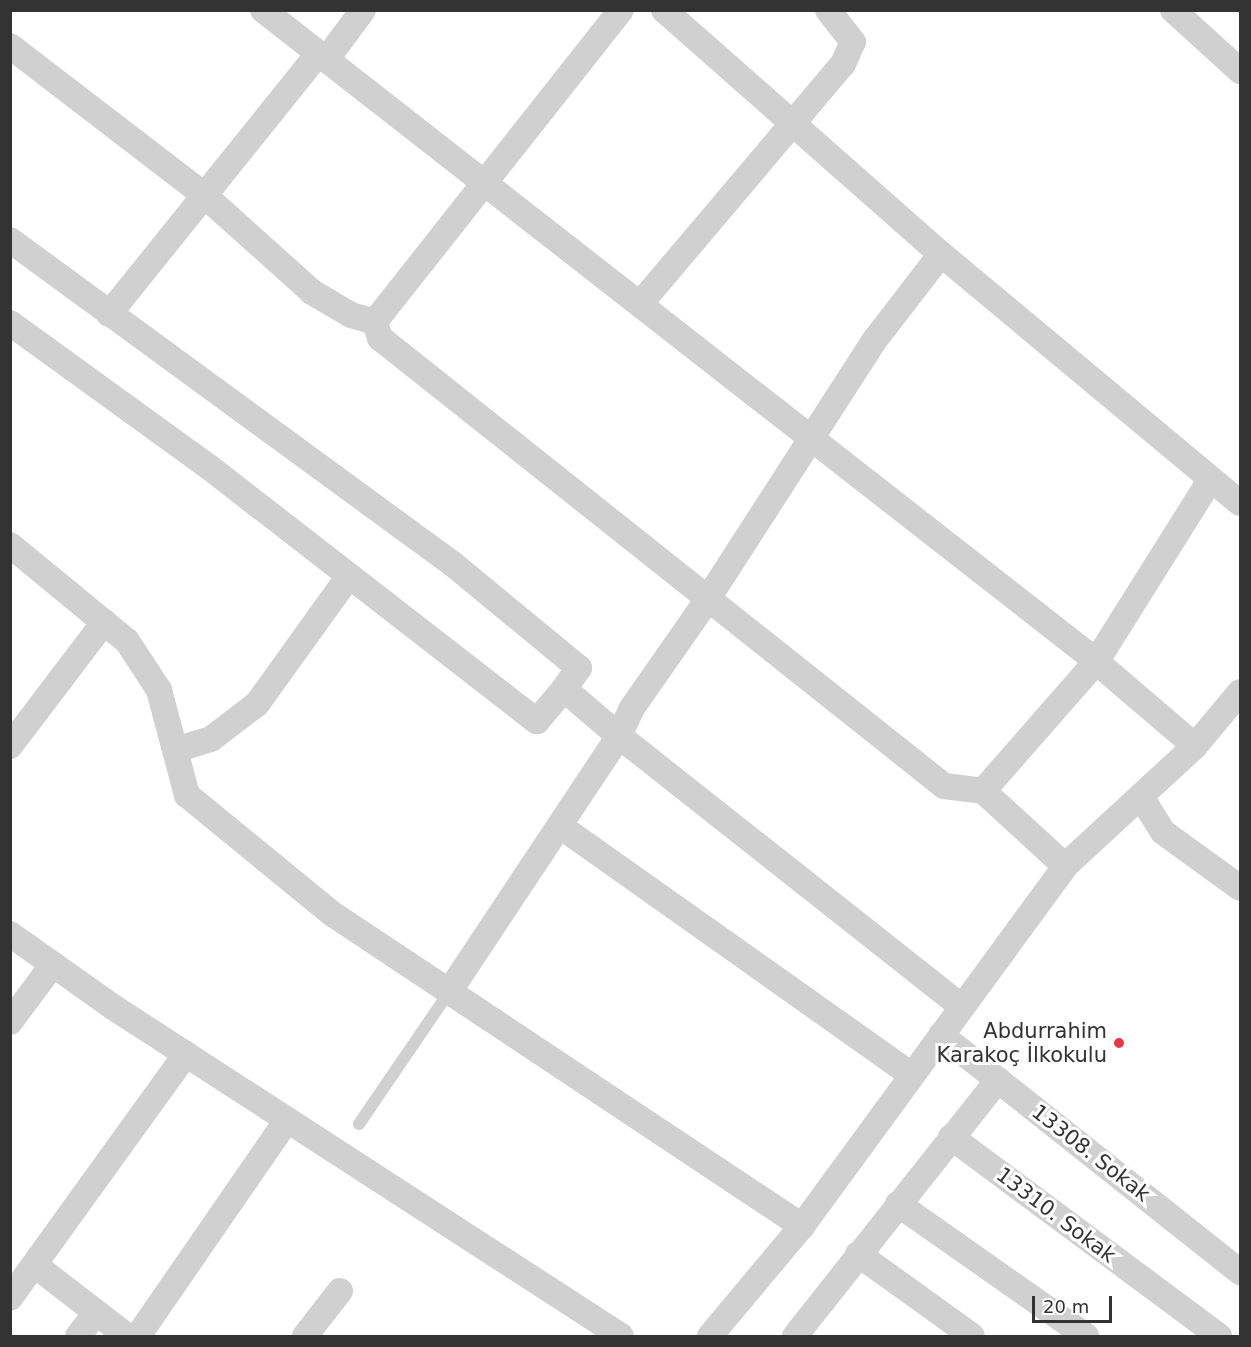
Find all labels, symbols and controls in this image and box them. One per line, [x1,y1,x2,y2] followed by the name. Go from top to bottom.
[936,1018,1107,1068] place label: Abdurrahim Karakoç İlkokulu
[1112,1036,1126,1050] marker: Abdurrahim Karakoç İlkokulu
[1027,1099,1155,1207] street label: 13308. Sokak
[991,1162,1121,1268] street label: 13310. Sokak
[1035,1284,1114,1322] scale bar
[1043,1296,1089,1317] text: 20 m

